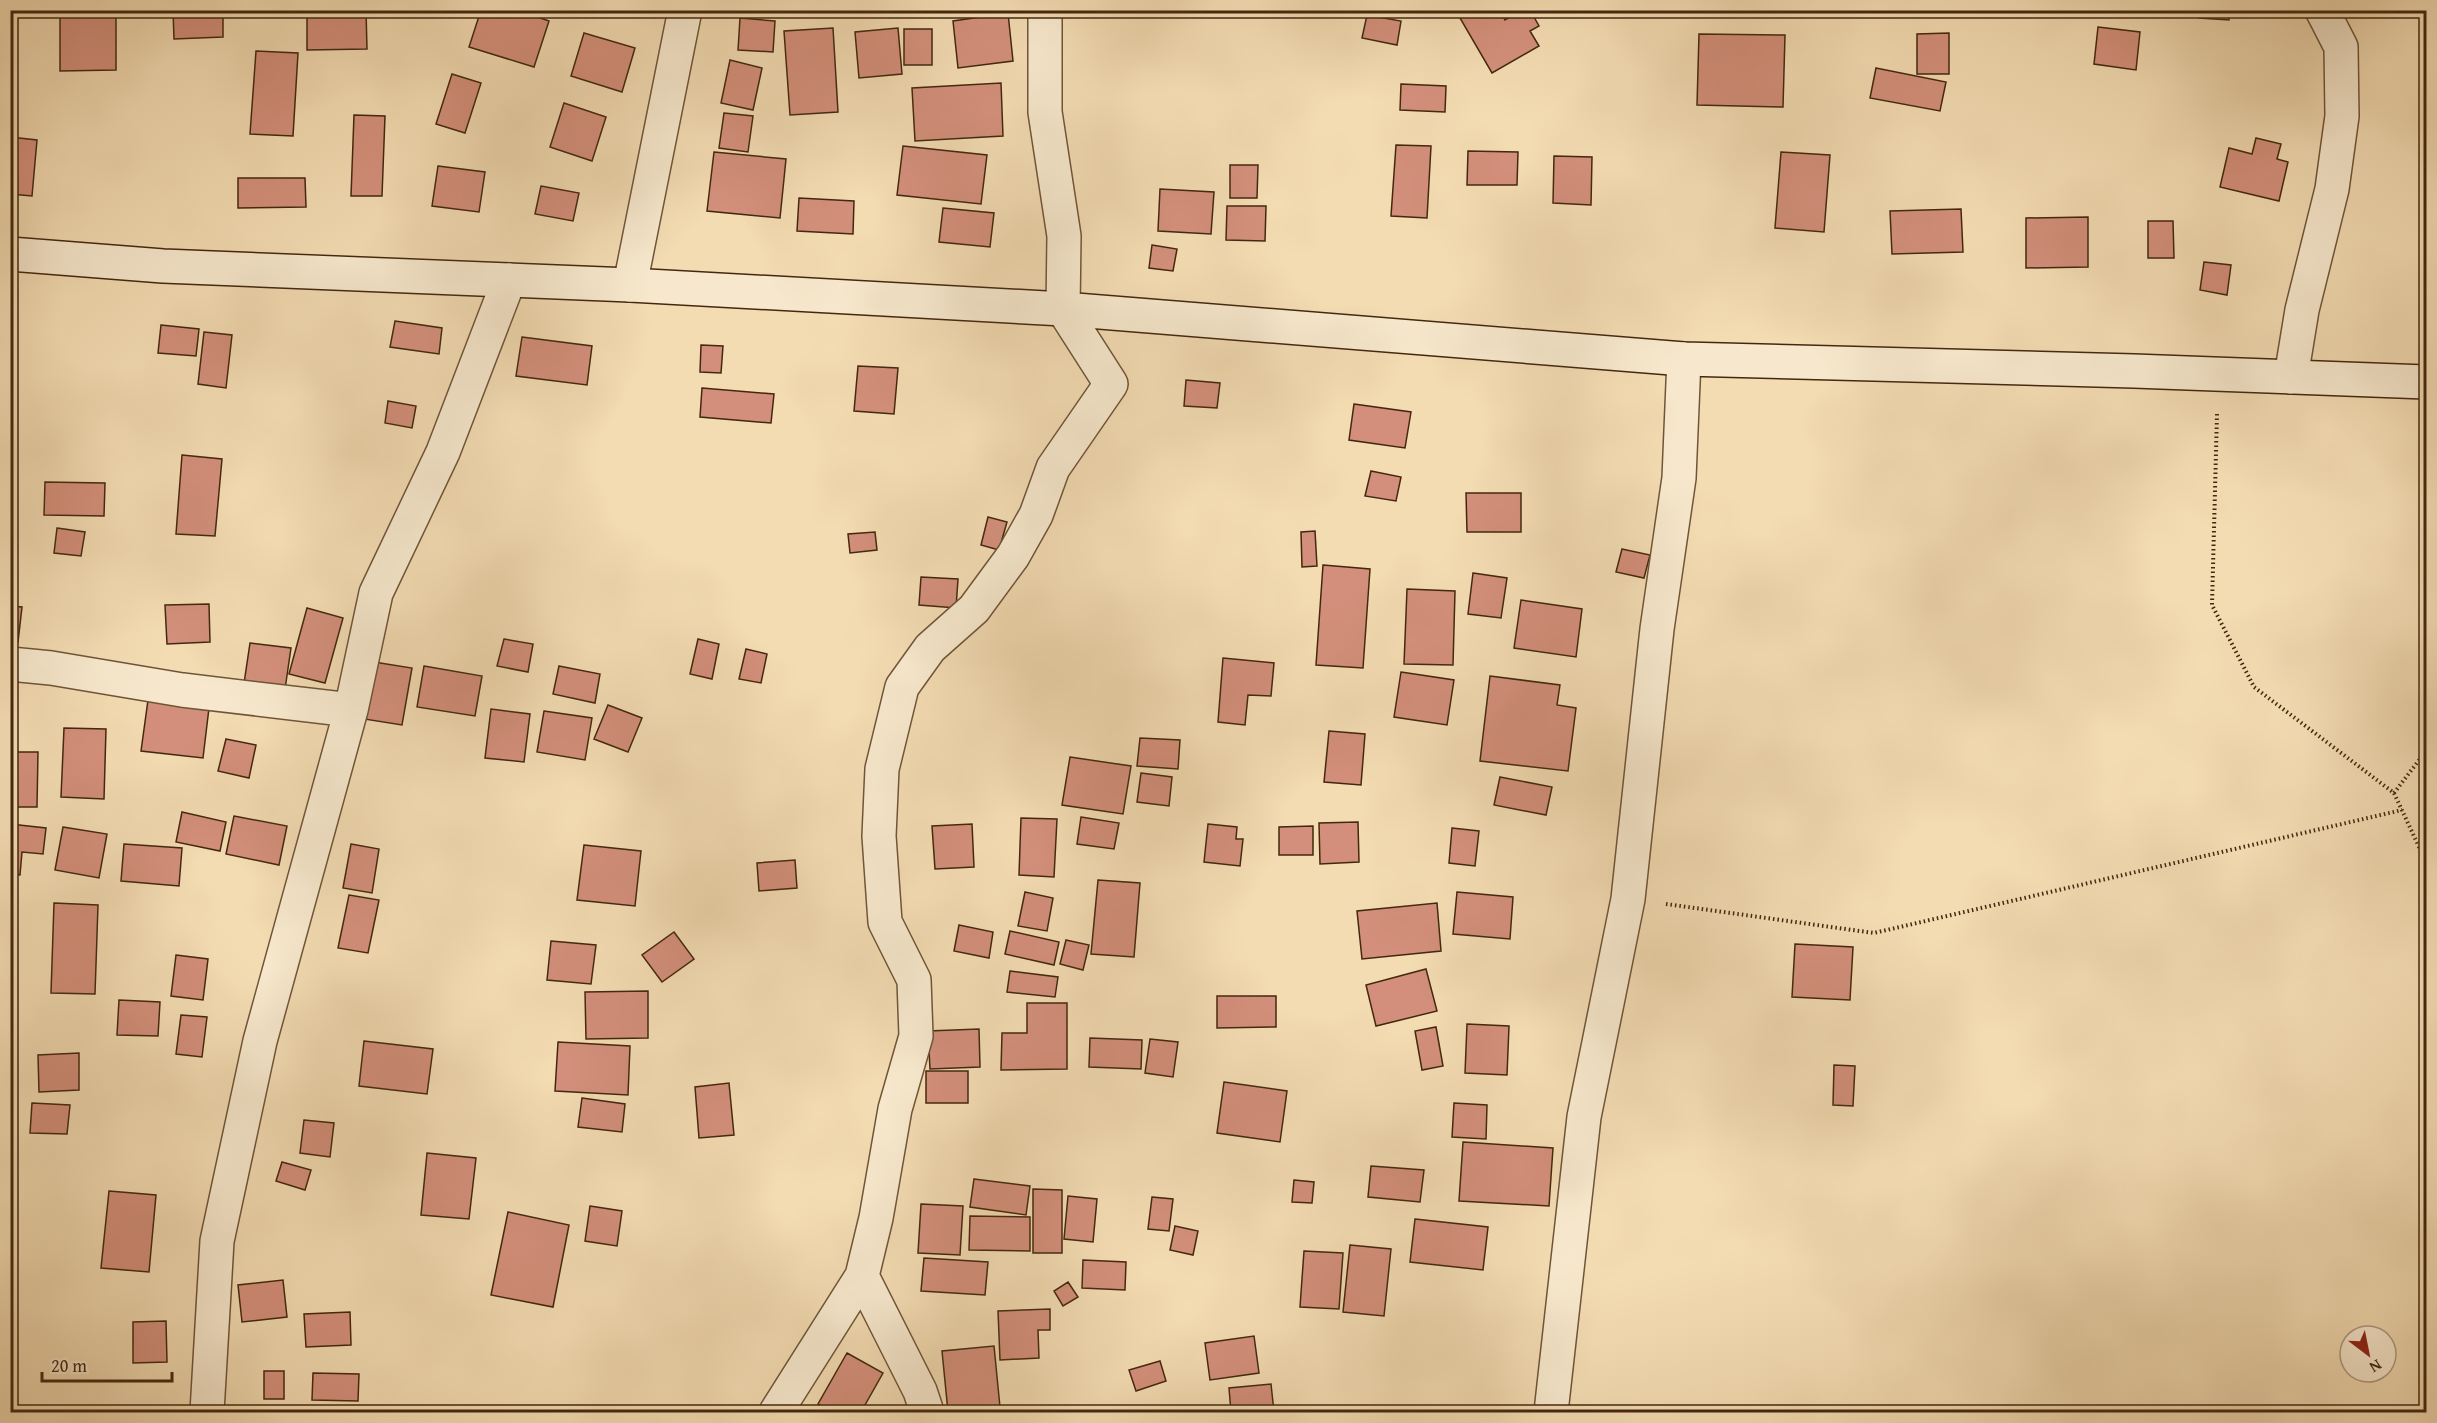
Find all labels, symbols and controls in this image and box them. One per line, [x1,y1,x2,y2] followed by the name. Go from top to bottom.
[2338,1324,2398,1384] north arrow
[42,1345,172,1383] scale bar
[51,1352,87,1379] text: 20 m
[2365,1354,2387,1380] text: N

